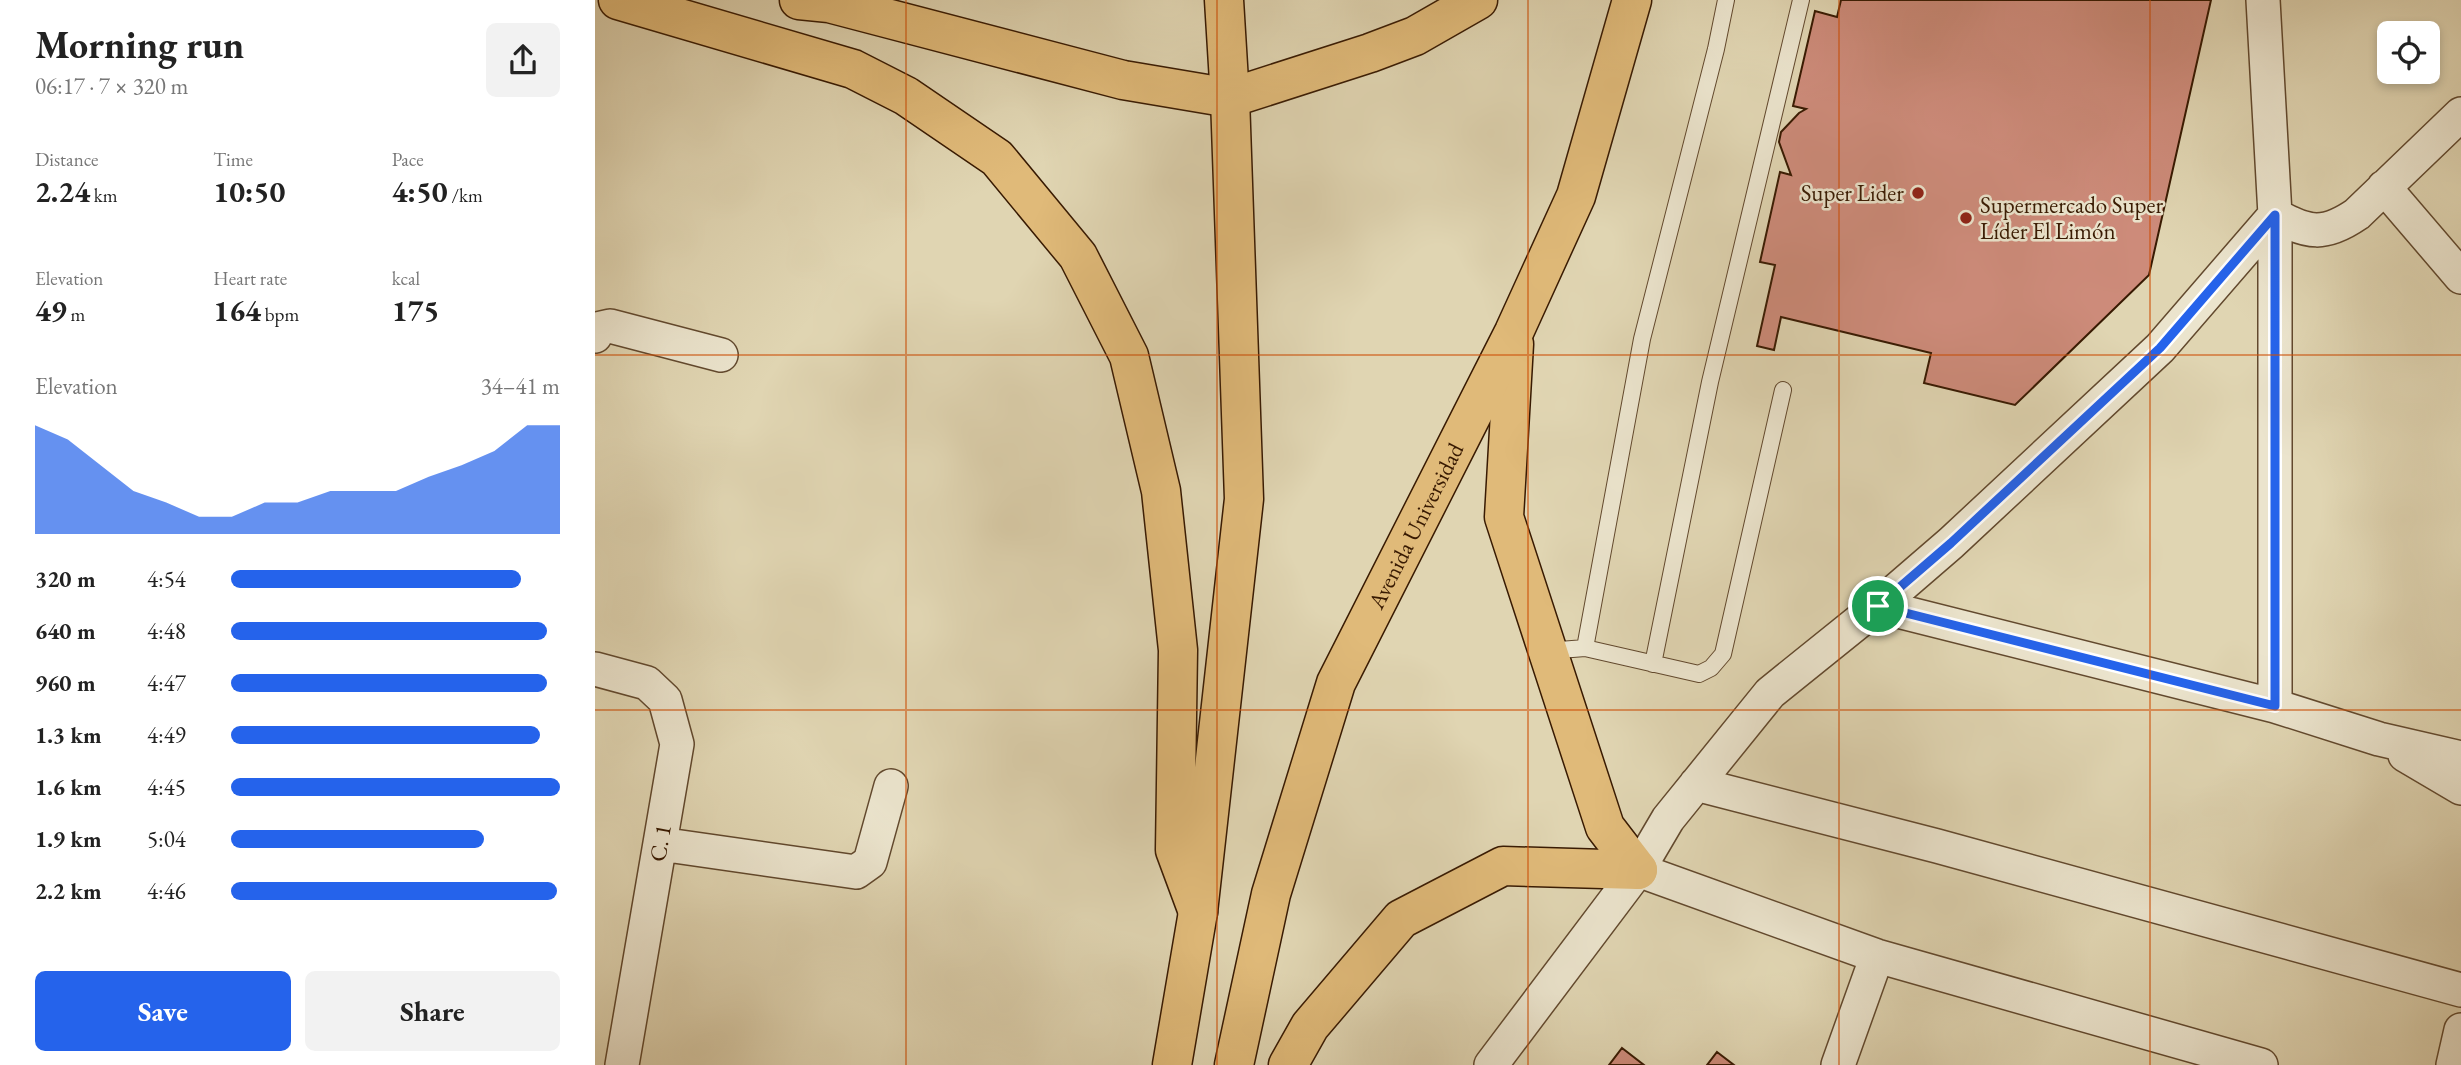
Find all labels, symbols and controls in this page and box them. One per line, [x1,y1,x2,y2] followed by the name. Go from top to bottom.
[35,20,244,69] text: Morning run
[2377,21,2440,84] map controls
[2377,21,2440,84] button: locate
[486,23,560,97] button: share
[35,71,188,101] text: 06:17 · 7 × 320 m
[35,147,98,172] text: Distance
[213,147,253,172] text: Time
[392,147,424,172] text: Pace
[35,172,90,211] text: 2.24
[213,172,285,211] text: 10:50
[392,172,448,211] text: 4:50
[1801,178,1904,208] place label: Super Lider
[90,183,118,208] text: km
[448,183,483,208] text: /km
[1910,185,1926,201] marker: Super Lider
[1980,190,2163,246] place label: Supermercado Super Líder El Limón
[1958,210,1974,226] marker: Supermercado Super Líder El Limón
[35,266,103,291] text: Elevation
[213,266,287,291] text: Heart rate
[392,266,420,291] text: kcal
[35,291,67,330] text: 49
[213,291,261,330] text: 164
[392,291,439,330] text: 175
[67,302,85,327] text: m
[261,302,299,327] text: bpm
[35,371,118,401] text: Elevation
[481,371,560,401] text: 34–41 m
[1361,437,1471,615] street label: Avenida Universidad
[35,564,96,594] text: 320 m
[147,564,186,594] text: 4:54
[1848,576,1908,636] pin
[1859,587,1897,625] icon: arrive
[35,616,96,646] text: 640 m
[147,616,186,646] text: 4:48
[35,668,96,698] text: 960 m
[147,668,186,698] text: 4:47
[35,720,102,750] text: 1.3 km
[147,720,186,750] text: 4:49
[35,772,102,802] text: 1.6 km
[147,772,186,802] text: 4:45
[642,822,678,864] street label: C. 1
[35,824,102,854] text: 1.9 km
[147,824,186,854] text: 5:04
[35,876,102,906] text: 2.2 km
[147,876,186,906] text: 4:46
[35,971,291,1051] button: Save
[305,971,560,1051] button: Share

